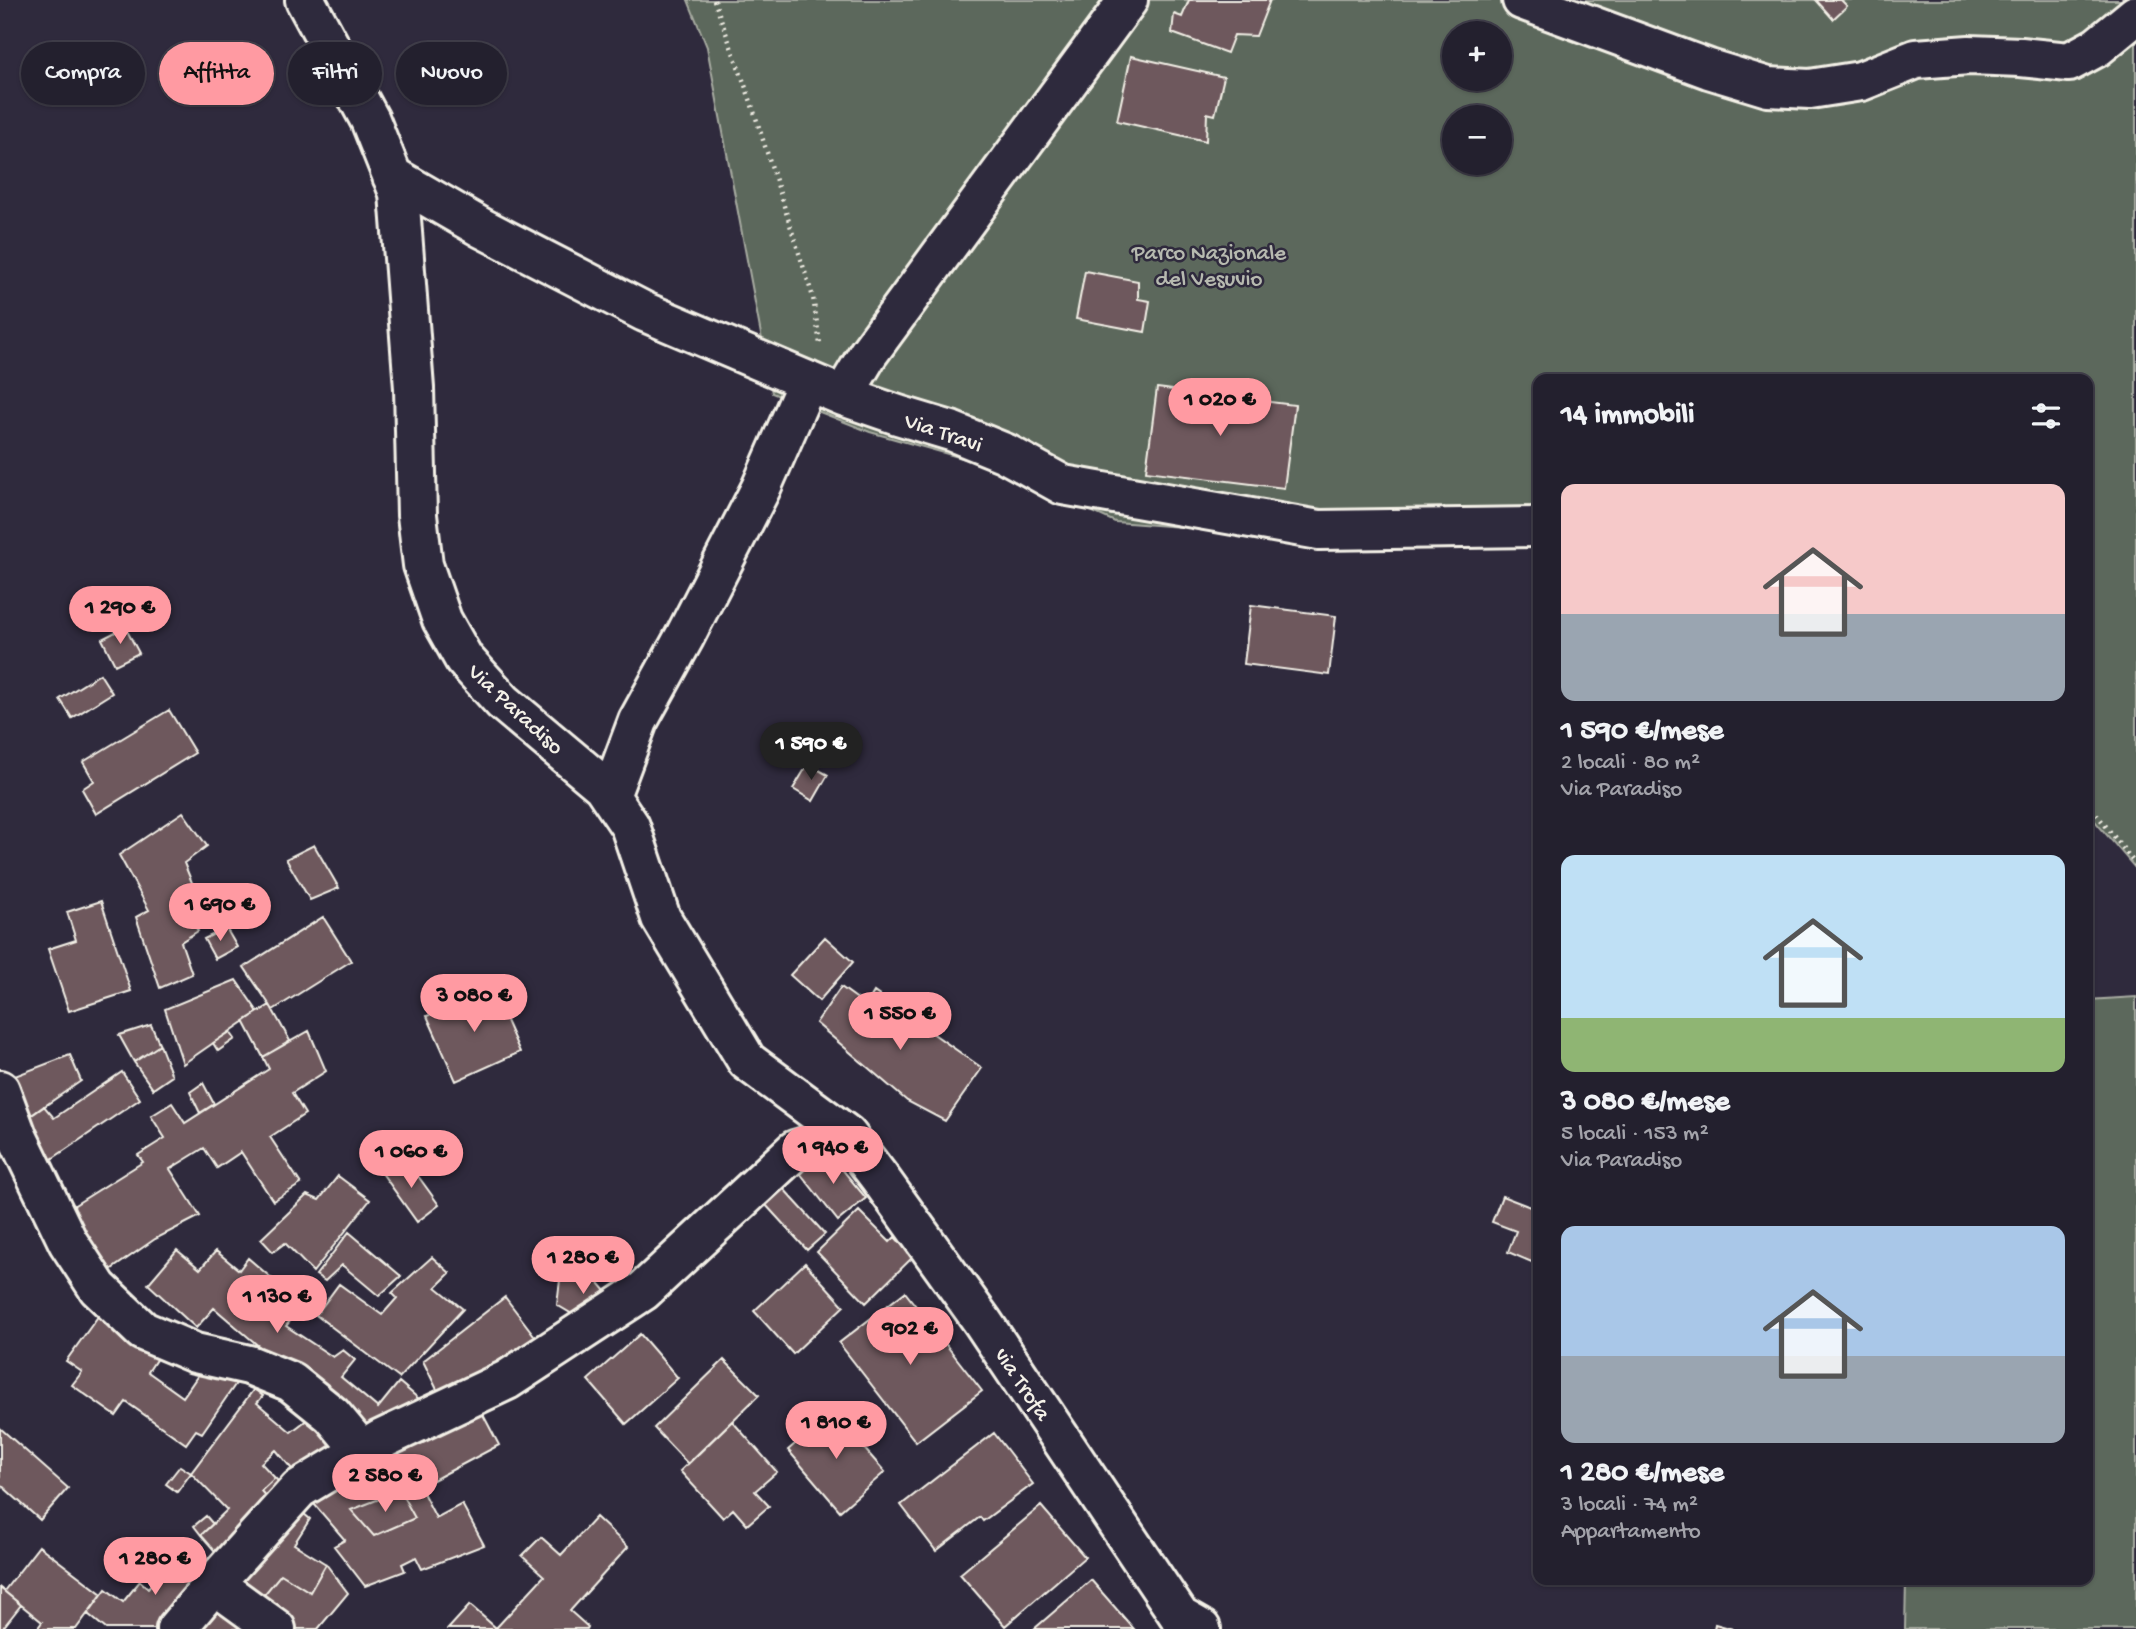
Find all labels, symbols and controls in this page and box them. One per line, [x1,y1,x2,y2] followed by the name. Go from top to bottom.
[1442,21,1512,175] map controls
[1442,21,1512,91] button: +
[21,42,145,105] chip: Compra
[159,42,274,105] chip: Affitta
[288,42,382,105] chip: Filtri
[396,42,507,105] chip: Nuovo
[1442,105,1512,175] button: −
[1131,241,1287,294] park label: Parco Nazionale del Vesuvio
[1155,378,1285,438] pin: 1 020 €
[1184,387,1256,414] text: 1 020 €
[2027,397,2065,435] icon: filters
[1561,399,1695,434] text: 14 immobili
[899,408,985,460] street label: Via Travi
[1750,529,1876,655] icon: home
[55,586,185,646] pin: 1 290 €
[85,595,155,622] text: 1 290 €
[460,659,568,762] street label: Via Paradiso
[1561,715,1724,750] text: 1 590 €/mese
[746,722,876,782] pin: 1 590 €
[776,731,846,758] text: 1 590 €
[1561,750,1700,777] text: 2 locali · 80 m²
[1561,777,1682,804] text: Via Paradiso
[155,884,285,943] pin: 1 690 €
[185,892,255,919] text: 1 690 €
[1750,900,1876,1026] icon: home
[409,974,539,1034] pin: 3 080 €
[436,983,512,1010] text: 3 080 €
[835,992,965,1052] pin: 1 550 €
[864,1001,936,1028] text: 1 550 €
[1561,1086,1730,1121] text: 3 080 €/mese
[1561,1121,1709,1148] text: 5 locali · 153 m²
[768,1126,898,1186] pin: 1 940 €
[346,1130,476,1190] pin: 1 060 €
[798,1135,868,1162] text: 1 940 €
[375,1139,447,1166] text: 1 060 €
[1561,1148,1682,1175] text: Via Paradiso
[518,1236,648,1296] pin: 1 280 €
[548,1245,618,1272] text: 1 280 €
[1750,1271,1876,1397] icon: home
[212,1276,342,1335] pin: 1 130 €
[243,1284,311,1311] text: 1 130 €
[861,1308,959,1367] pin: 902 €
[883,1316,938,1343] text: 902 €
[987,1343,1056,1428] street label: via Trofa
[771,1402,901,1461] pin: 1 810 €
[802,1410,870,1437] text: 1 810 €
[320,1454,450,1514] pin: 2 580 €
[1561,1457,1724,1492] text: 1 280 €/mese
[348,1463,422,1490] text: 2 580 €
[1561,1492,1698,1519] text: 3 locali · 74 m²
[1561,1519,1701,1546] text: Appartamento
[90,1538,220,1597] pin: 1 280 €
[120,1546,190,1573] text: 1 280 €

